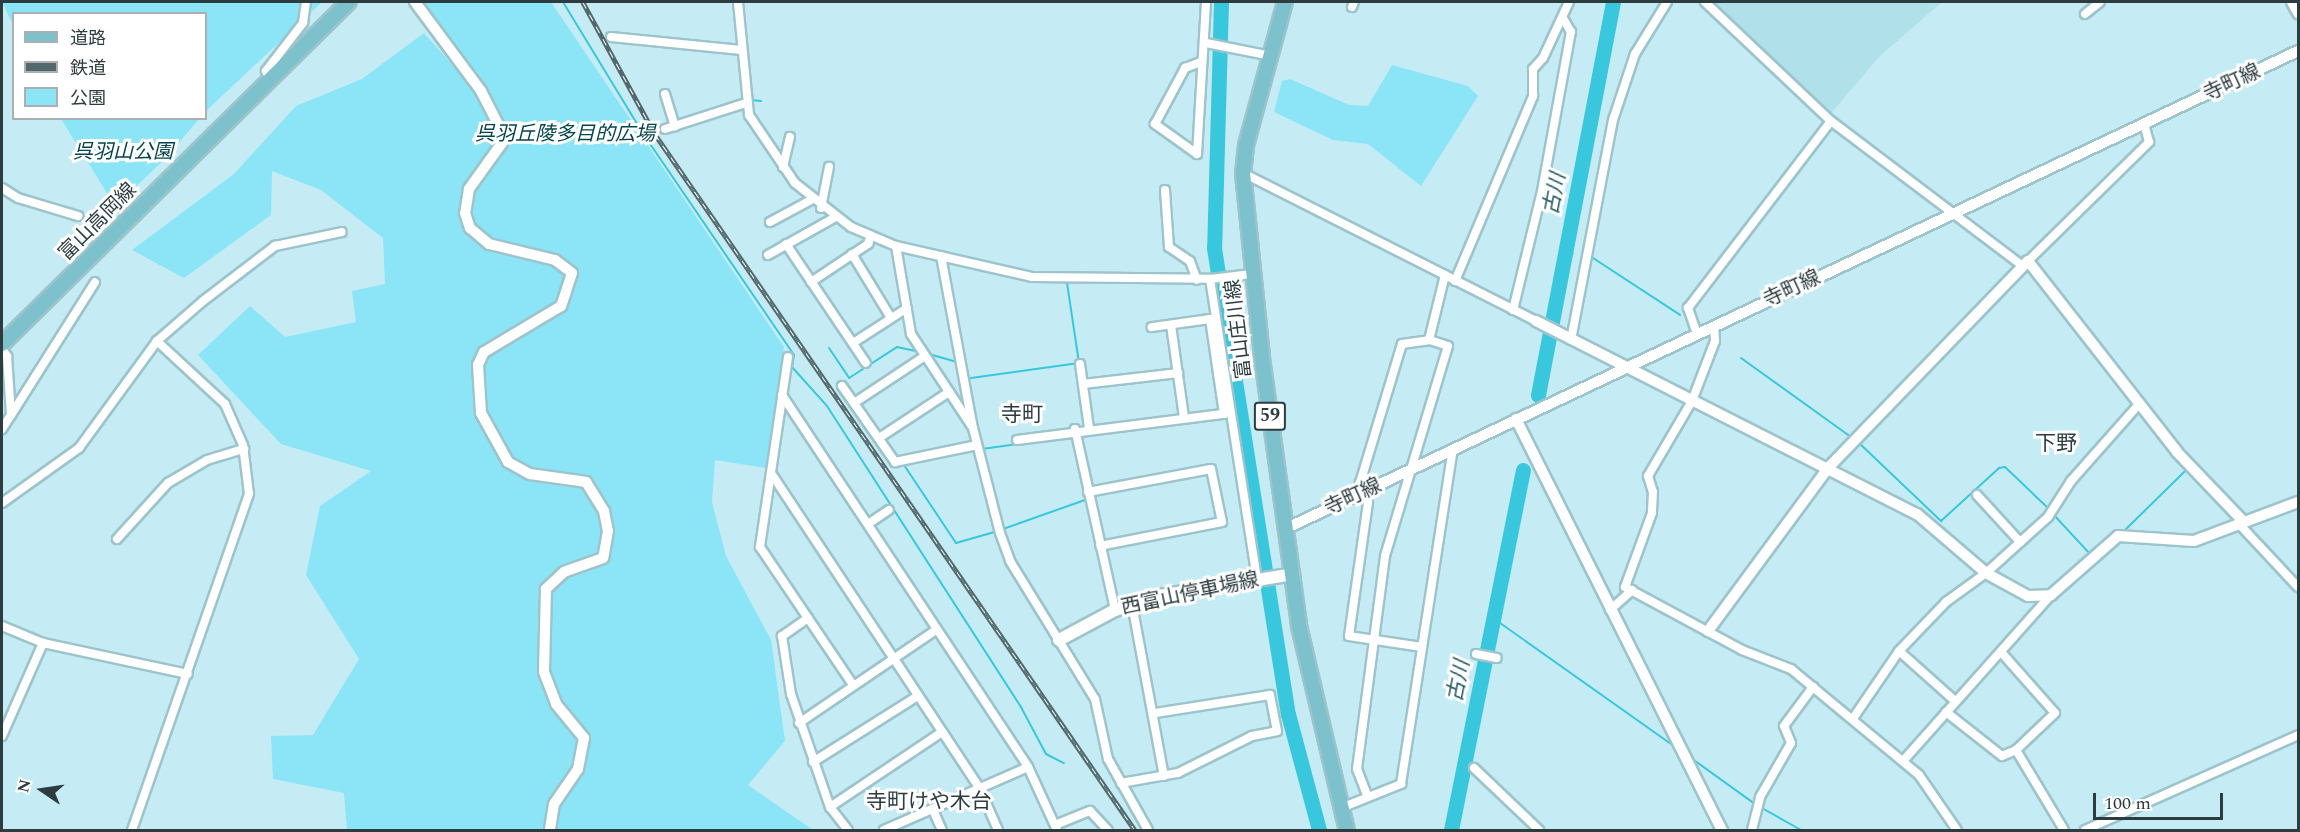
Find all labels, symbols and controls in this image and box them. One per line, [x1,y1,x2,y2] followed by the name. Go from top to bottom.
[12,12,207,120] legend
[70,25,106,52] text: 道路
[70,55,106,82] text: 鉄道
[2200,59,2264,107] street label: 寺町線
[70,85,106,112] text: 公園
[475,122,655,146] park label: 呉羽丘陵多目的広場
[73,140,173,164] park label: 呉羽山公園
[1539,171,1571,217] water label: 古川
[54,178,142,266] street label: 富山高岡線
[1760,265,1824,313] street label: 寺町線
[1221,278,1257,380] street label: 富山庄川線
[1254,401,1286,431] road number: 59
[1001,402,1043,428] district label: 寺町
[2035,431,2077,457] district label: 下野
[1321,473,1385,521] street label: 寺町線
[1119,568,1261,620] street label: 西富山停車場線
[1443,658,1475,704] water label: 古川
[12,760,72,820] north arrow
[11,777,38,795] text: N
[2096,781,2226,819] scale bar
[866,789,992,815] district label: 寺町けや木台
[2104,790,2151,817] text: 100 m

